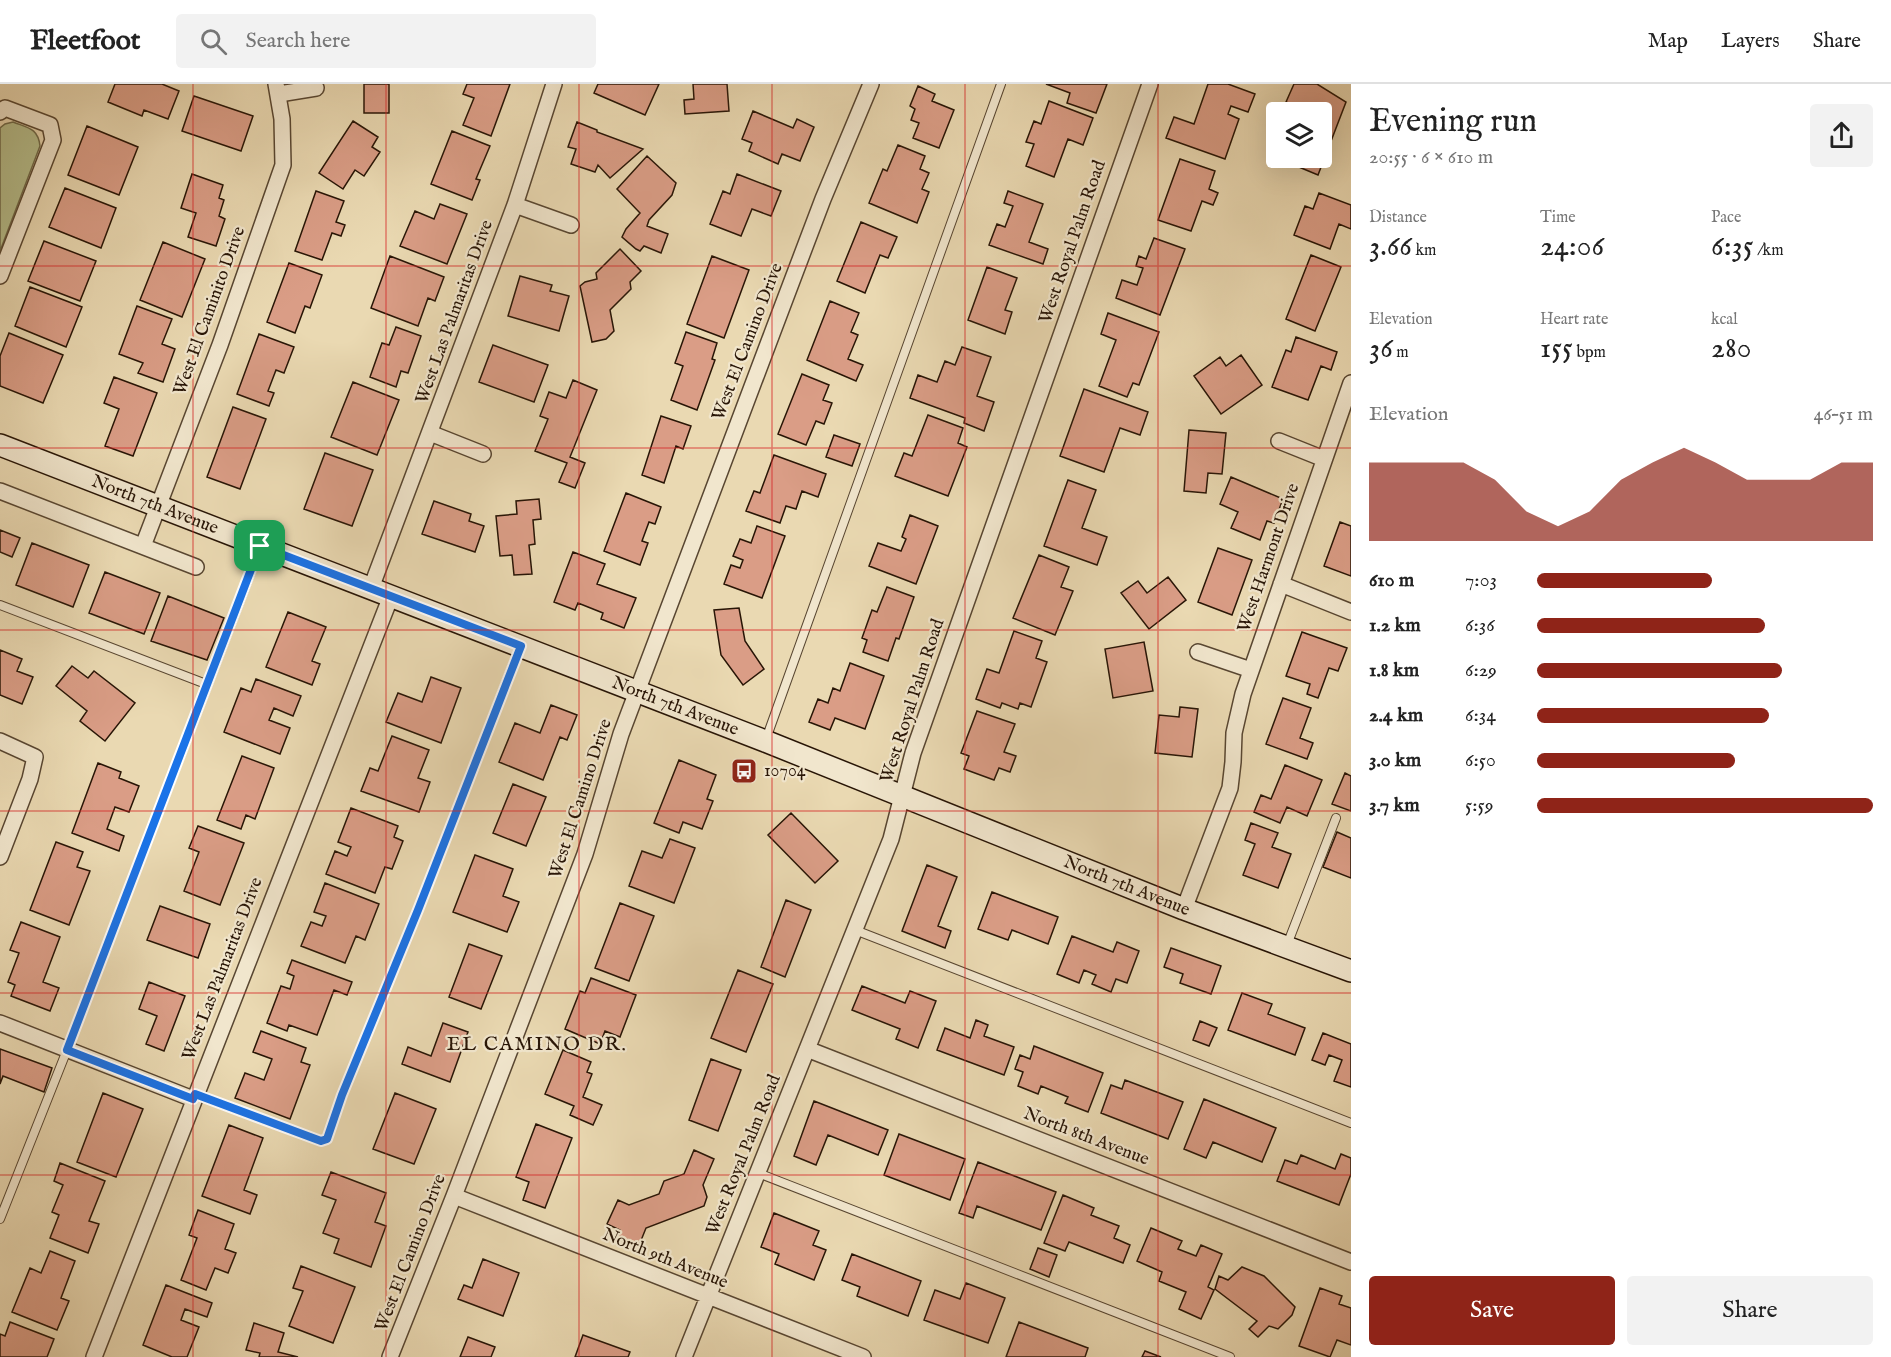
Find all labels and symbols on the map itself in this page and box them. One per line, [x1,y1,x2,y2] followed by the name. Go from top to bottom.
[1034,157,1112,327] street label: West Royal Palm Road
[411,217,499,407] street label: West Las Palmaritas Drive
[169,224,251,398] street label: West El Caminito Drive
[707,260,789,424] street label: West El Camino Drive
[88,470,222,540] street label: North 7th Avenue
[1233,481,1305,635] street label: West Harmont Drive
[234,520,285,571] pin
[876,616,950,786] street label: West Royal Palm Road
[608,671,742,741] street label: North 7th Avenue
[544,716,618,882] street label: West El Camino Drive
[729,756,759,786] bus stop icon: 10704
[764,760,806,783] place label: 10704
[1060,850,1193,922] street label: North 7th Avenue
[178,874,268,1064] street label: West Las Palmaritas Drive
[447,1032,627,1057] district label: EL CAMINO DR.
[701,1071,787,1239] street label: West Royal Palm Road
[1020,1102,1152,1172] street label: North 8th Avenue
[370,1171,452,1335] street label: West El Camino Drive
[599,1223,731,1295] street label: North 9th Avenue

